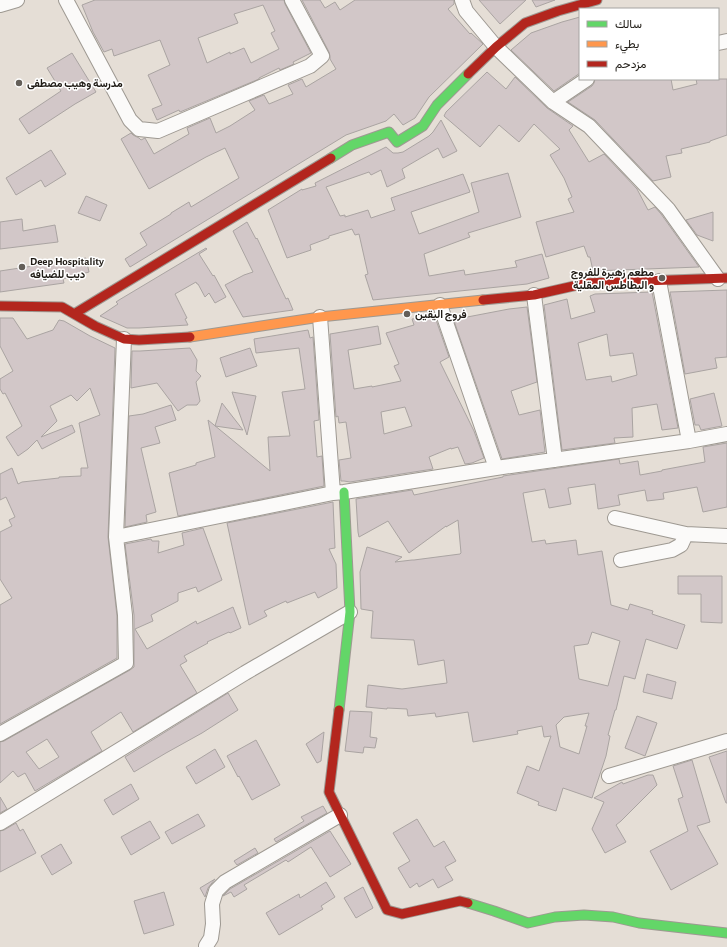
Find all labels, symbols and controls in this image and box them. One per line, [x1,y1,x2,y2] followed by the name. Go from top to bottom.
[579,8,719,80] legend
[615,18,642,30] text: سالك
[615,38,639,54] text: بطيء
[615,58,646,72] text: مزدحم
[14,78,24,88] marker: مدرسة وهيب مصطفى
[27,78,123,90] place label: مدرسة وهيب مصطفى
[30,256,104,281] place label: Deep Hospitality ديب للضيافه
[17,262,27,272] marker: Deep Hospitality ديب للضيافه
[571,267,654,292] place label: مطعم زهيرة للفروج و البطاطس المقلية
[657,273,667,283] marker: مطعم زهيرة للفروج و البطاطس المقلية
[402,309,412,319] marker: فروج اليقين
[415,309,467,322] place label: فروج اليقين

